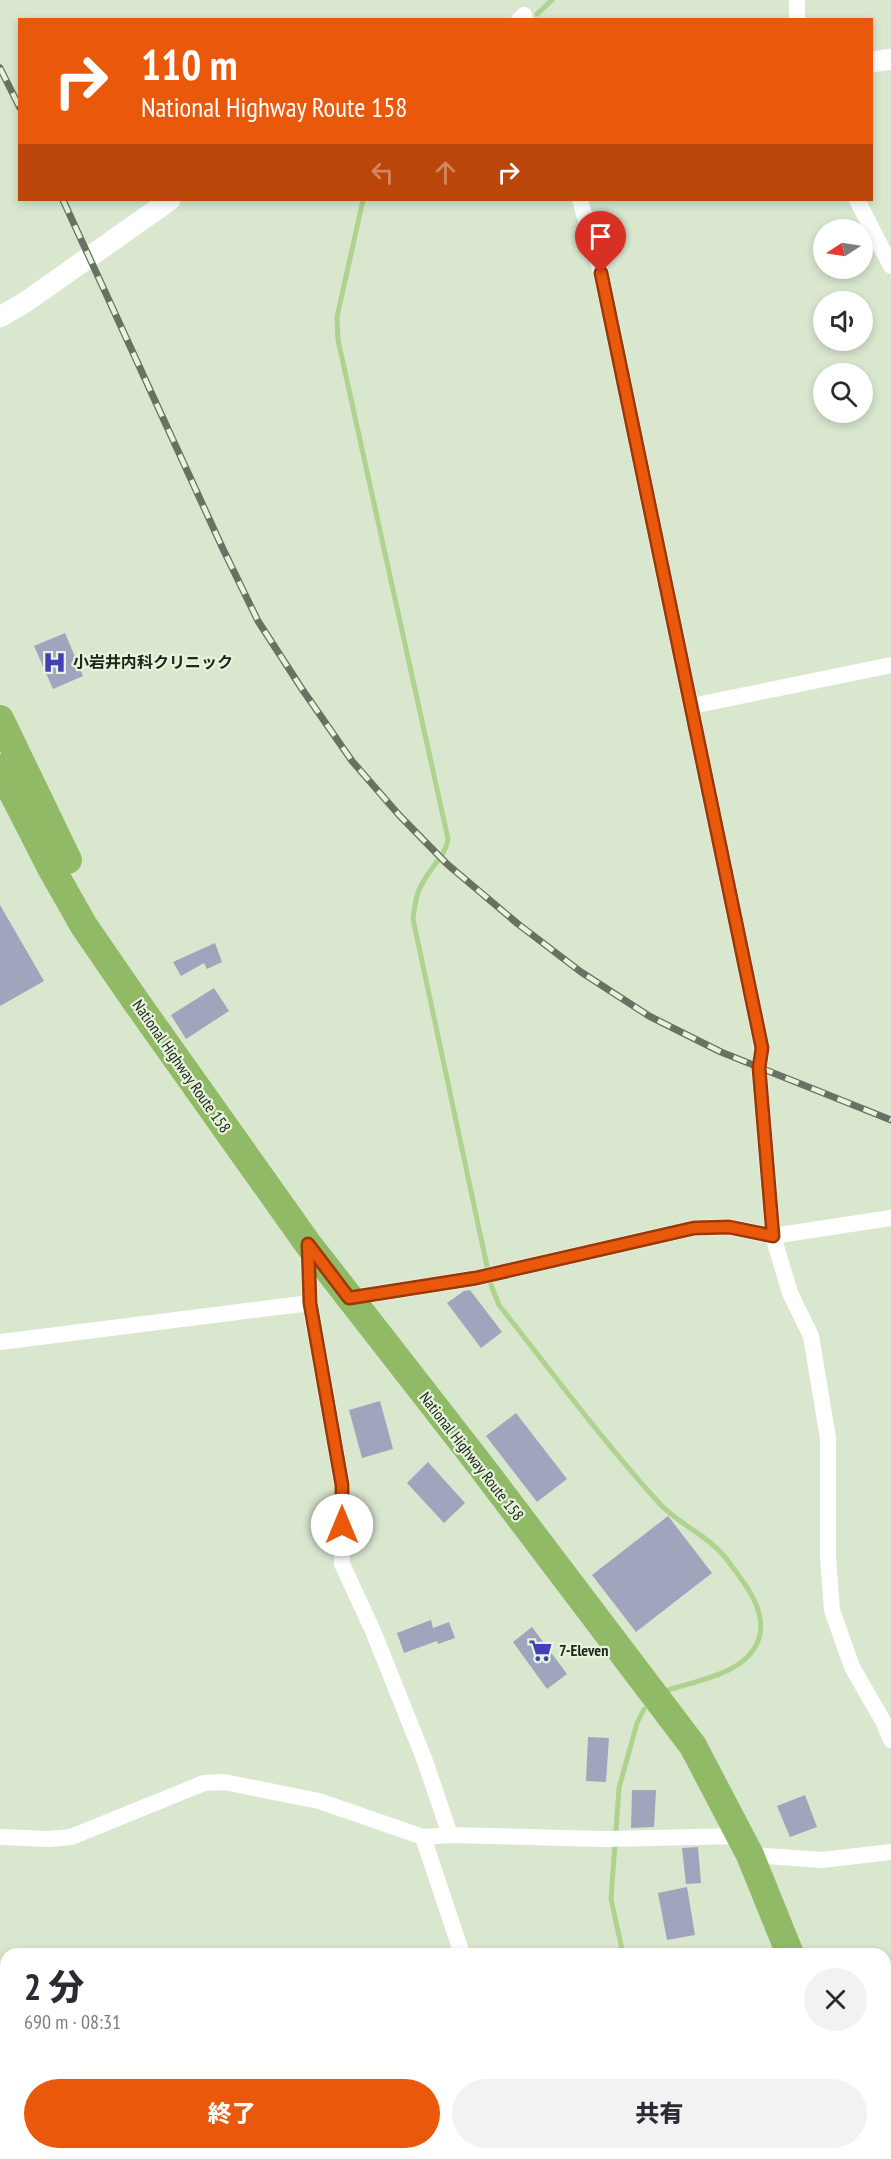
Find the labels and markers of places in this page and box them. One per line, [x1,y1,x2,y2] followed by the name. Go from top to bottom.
[575,211,626,273] pin
[42,649,68,675] hospital icon: 小岩井内科クリニック
[73,652,233,672] place label: 小岩井内科クリニック
[528,1637,554,1663] supermarket icon: 7-Eleven
[559,1640,608,1660] place label: 7-Eleven

